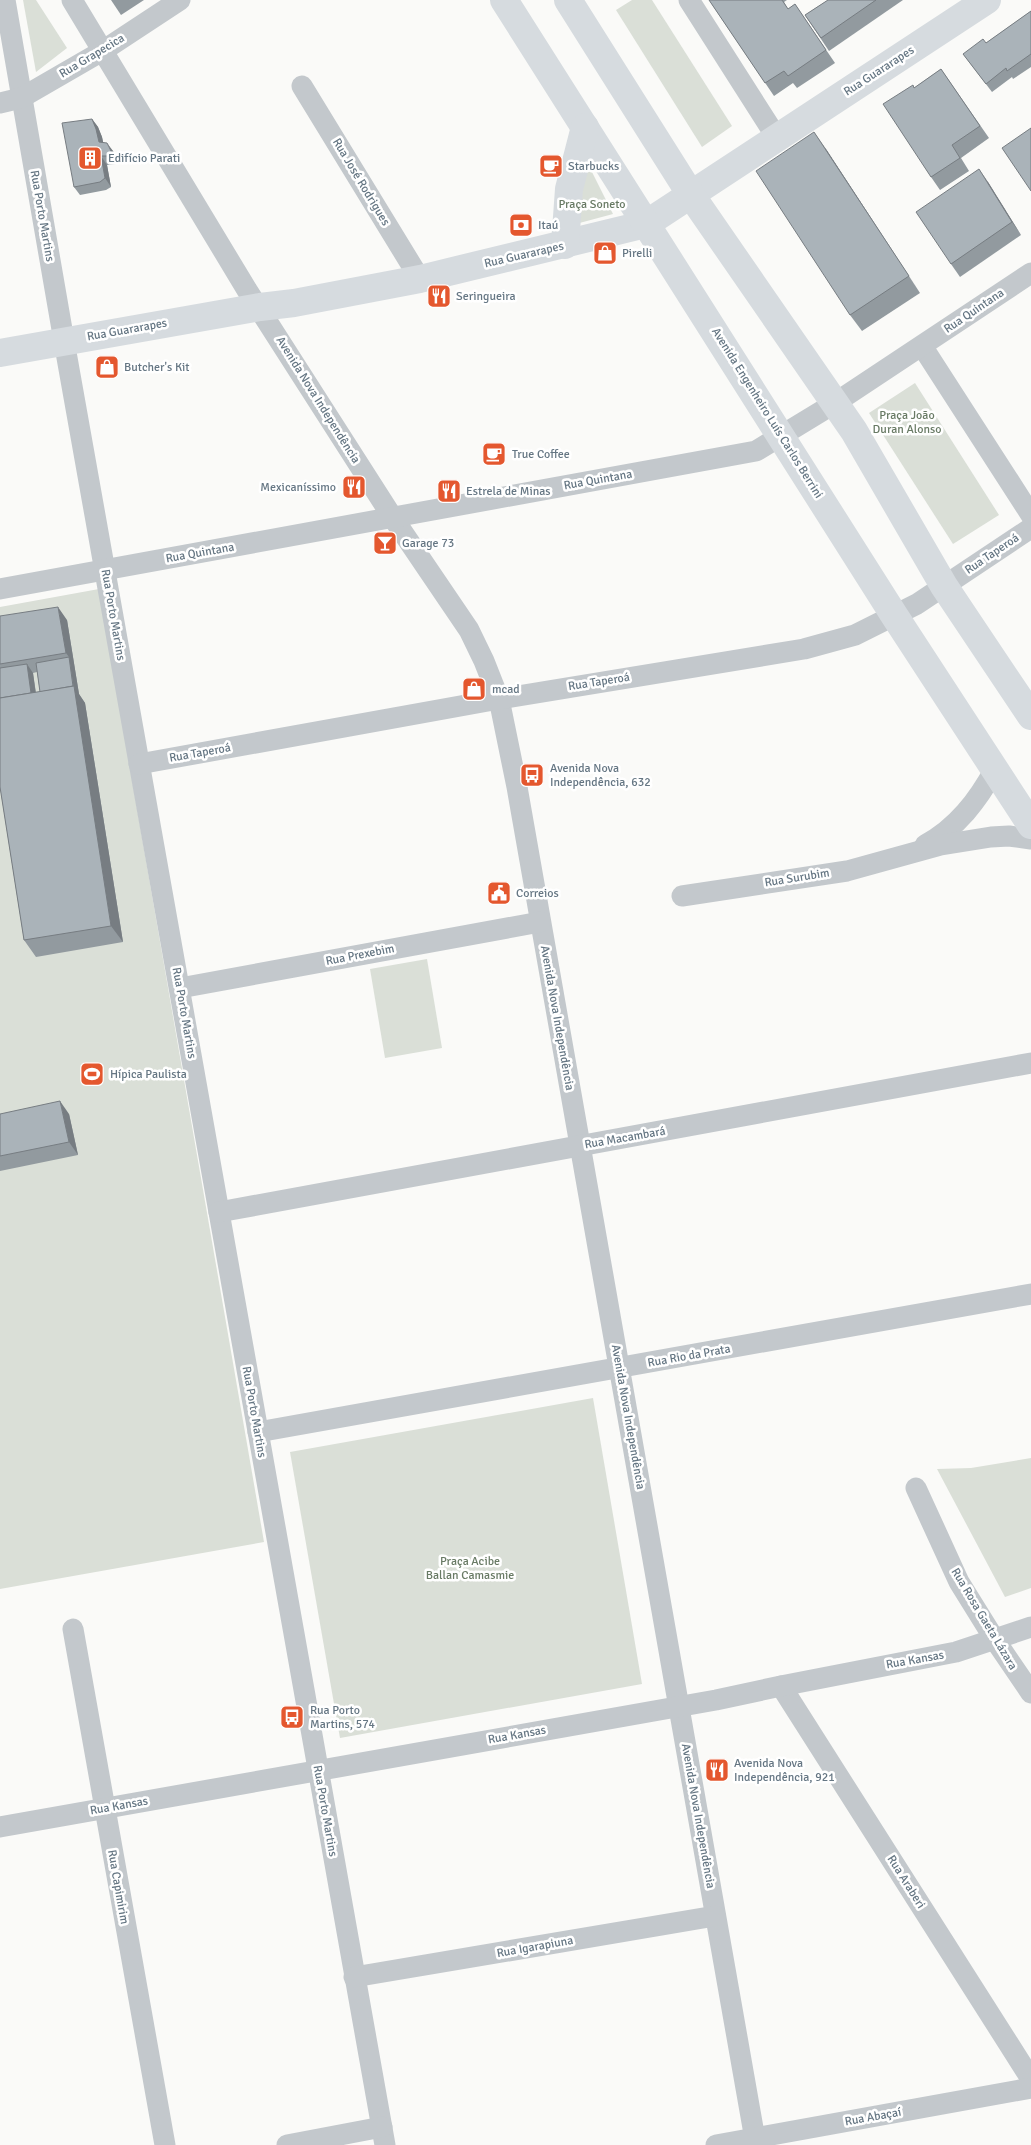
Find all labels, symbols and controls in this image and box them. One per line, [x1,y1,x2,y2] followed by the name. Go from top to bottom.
[57,31,127,81] street label: Rua Grapecica
[841,43,917,99] street label: Rua Guararapes
[329,136,393,228] street label: Rua José Rodrigues
[77,145,103,171] building icon: Edifício Parati
[108,151,180,166] place label: Edifício Parati
[538,153,564,179] cafe icon: Starbucks
[568,159,619,174] place label: Starbucks
[27,169,57,263] street label: Rua Porto Martins
[558,197,626,212] park label: Praça Soneto
[508,212,534,238] bank icon: Itaú
[538,218,558,233] place label: Itaú
[483,239,565,271] street label: Rua Guararapes
[592,240,618,266] shop icon: Pirelli
[622,246,652,261] place label: Pirelli
[426,283,452,309] restaurant icon: Seringueira
[941,285,1007,337] street label: Rua Quintana
[456,289,516,304] place label: Seringueira
[86,316,168,344] street label: Rua Guararapes
[708,325,826,501] street label: Avenida Engenheiro Luís Carlos Berrini
[273,334,363,466] street label: Avenida Nova Independência
[94,354,120,380] shop icon: Butcher's Kit
[124,360,189,375] place label: Butcher's Kit
[873,408,941,437] park label: Praça João Duran Alonso
[481,441,507,467] cafe icon: True Coffee
[512,447,570,462] place label: True Coffee
[563,467,633,493] street label: Rua Quintana
[341,474,367,500] restaurant icon: Mexicaníssimo
[436,478,462,504] restaurant icon: Estrela de Minas
[260,480,336,495] place label: Mexicaníssimo
[466,484,551,499] place label: Estrela de Minas
[372,530,398,556] bar icon: Garage 73
[962,530,1022,578] street label: Rua Taperoá
[402,536,454,551] place label: Garage 73
[165,540,235,566] street label: Rua Quintana
[98,568,128,662] street label: Rua Porto Martins
[567,670,631,694] street label: Rua Taperoá
[461,676,487,702] shop icon: mcad
[492,682,520,697] place label: mcad
[168,740,232,766] street label: Rua Taperoá
[550,761,651,790] place label: Avenida Nova Independência, 632
[519,762,545,788] bus stop icon: Avenida Nova Independência, 632
[763,865,831,891] street label: Rua Surubim
[486,880,512,906] public building icon: Correios
[516,886,559,901] place label: Correios
[324,941,396,969] street label: Rua Prexebim
[537,944,577,1092] street label: Avenida Nova Independência
[169,966,199,1060] street label: Rua Porto Martins
[79,1061,105,1087] sports icon: Hípica Paulista
[110,1067,187,1082] place label: Hípica Paulista
[583,1123,667,1153] street label: Rua Macambará
[646,1341,732,1371] street label: Rua Rio da Prata
[608,1343,648,1491] street label: Avenida Nova Independência
[239,1365,269,1459] street label: Rua Porto Martins
[426,1554,514,1583] park label: Praça Acibe Ballan Camasmie
[948,1565,1020,1673] street label: Rua Rosa Gaeta Lázara
[885,1648,945,1672] street label: Rua Kansas
[310,1703,376,1732] place label: Rua Porto Martins, 574
[279,1704,305,1730] bus stop icon: Rua Porto Martins, 574
[487,1723,547,1747] street label: Rua Kansas
[678,1742,718,1890] street label: Avenida Nova Independência
[734,1756,835,1785] place label: Avenida Nova Independência, 921
[704,1757,730,1783] restaurant icon: Avenida Nova Independência, 921
[310,1764,340,1858] street label: Rua Porto Martins
[89,1794,149,1818] street label: Rua Kansas
[104,1849,132,1925] street label: Rua Capimirim
[884,1852,928,1912] street label: Rua Araberi
[496,1933,574,1961] street label: Rua Igarapiuna
[844,2105,903,2129] street label: Rua Abaçaí

